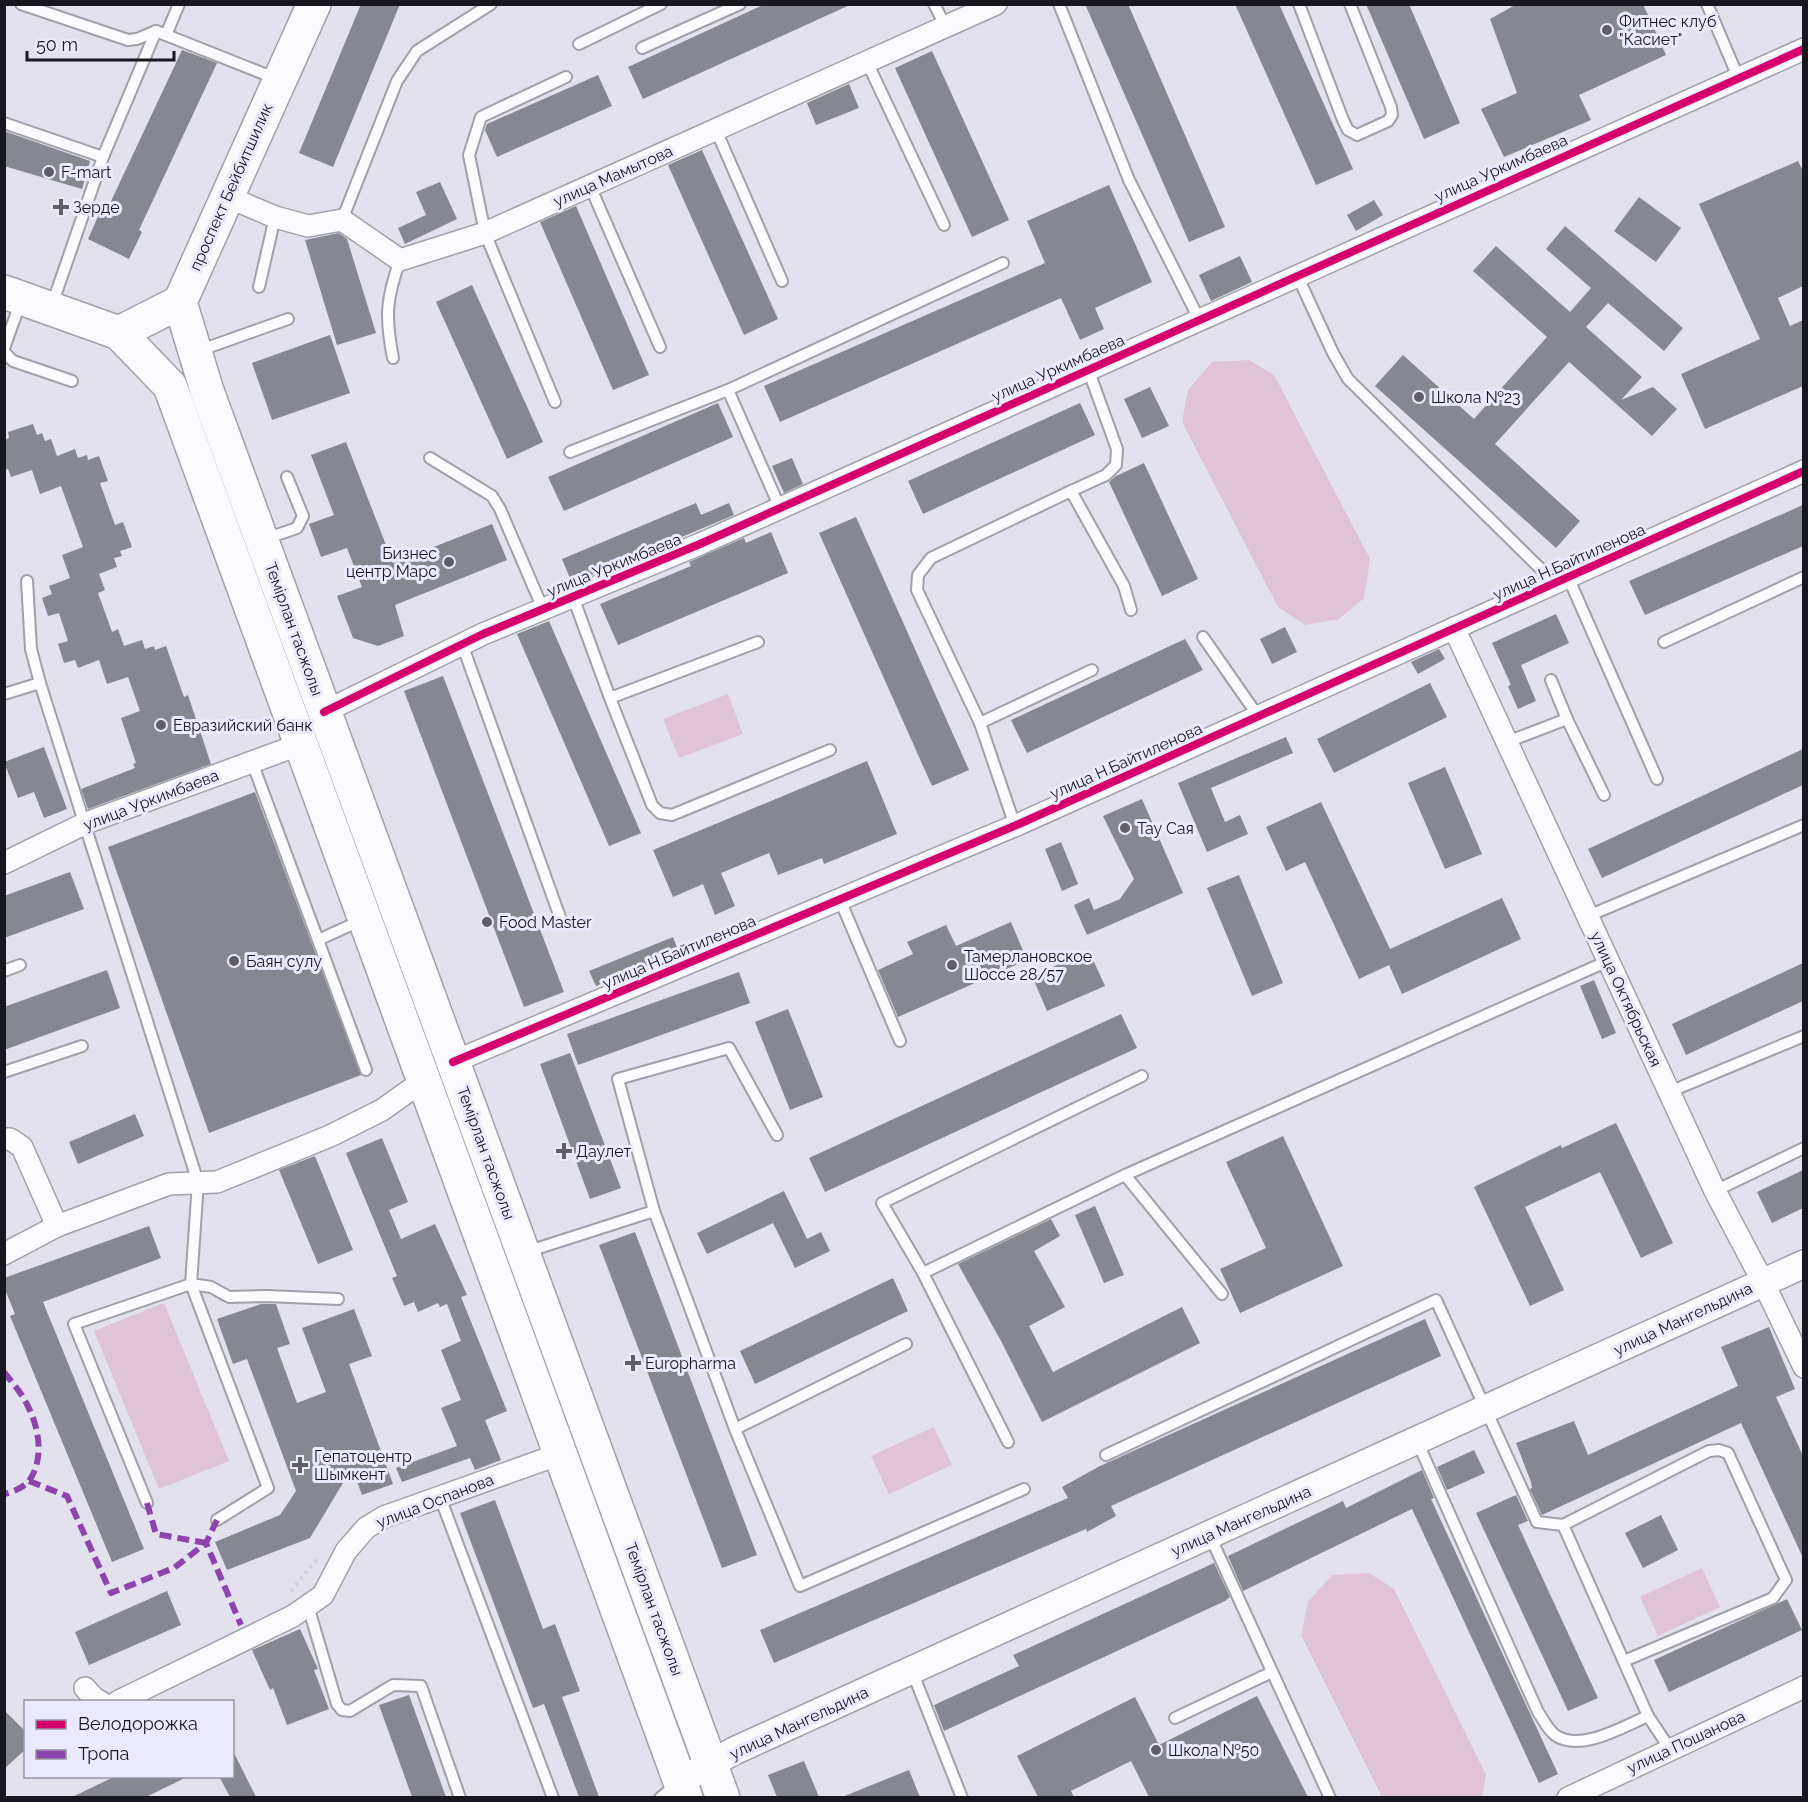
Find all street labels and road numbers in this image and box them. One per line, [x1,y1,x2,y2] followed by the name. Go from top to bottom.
[185,100,277,274] street label: проспект Бейбитшилик
[1432,130,1570,206] street label: улица Уркимбаева
[550,141,676,211] street label: улица Мамытова
[989,330,1127,406] street label: улица Уркимбаева
[1490,520,1648,604] street label: улица Н.Байтиленова
[544,529,684,601] street label: улица Уркимбаева
[261,560,327,698] street label: Темірлан тасжолы
[1047,719,1205,803] street label: улица Н.Байтиленова
[81,765,221,835] street label: улица Уркимбаева
[600,911,758,993] street label: улица Н.Байтиленова
[1586,928,1666,1070] street label: улица Октябрьская
[453,1084,519,1222] street label: Темірлан тасжолы
[1611,1278,1755,1360] street label: улица Мангельдина
[374,1470,496,1532] street label: улица Оспанова
[1168,1482,1314,1560] street label: улица Мангельдина
[621,1540,687,1678] street label: Темірлан тасжолы
[727,1682,871,1764] street label: улица Мангельдина
[1624,1706,1748,1778] street label: улица Пошанова

